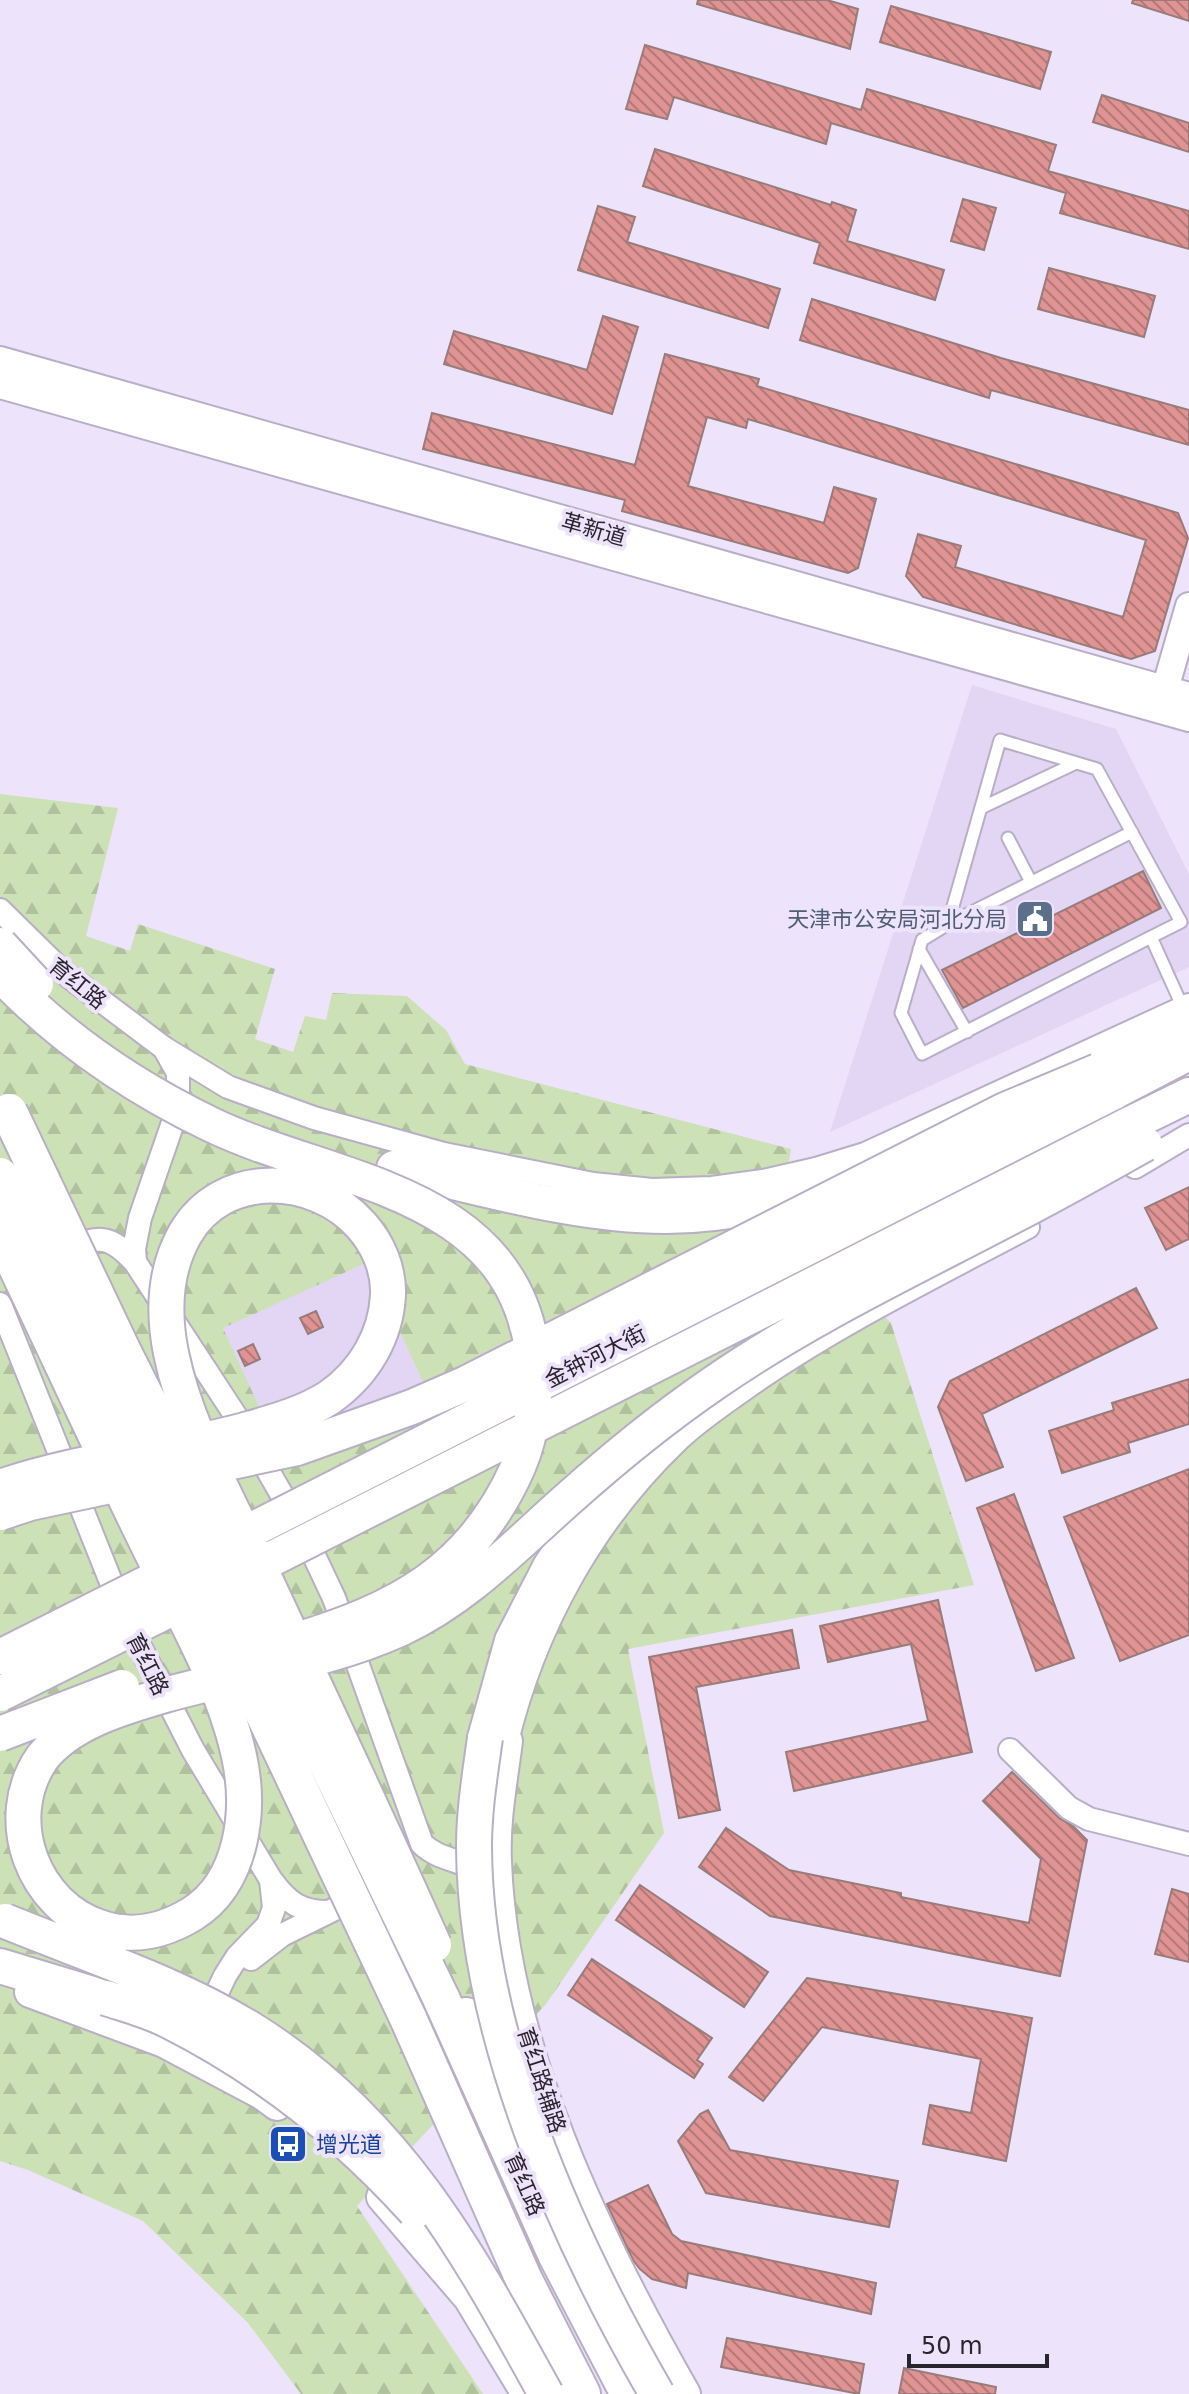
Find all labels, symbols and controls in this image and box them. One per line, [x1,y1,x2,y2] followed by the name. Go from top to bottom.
[559,508,629,551] street label: 革新道
[1014,898,1056,940] public building icon: 天津市公安局河北分局
[787,907,1007,932] place label: 天津市公安局河北分局
[44,953,111,1014] street label: 育红路
[541,1320,650,1393] street label: 金钟河大街
[121,1629,174,1699] street label: 育红路
[513,2024,570,2136] street label: 育红路辅路
[267,2123,309,2165] bus stop icon: 增光道
[316,2132,382,2157] place label: 增光道
[500,2149,549,2219] street label: 育红路
[909,2318,1047,2368] scale bar
[921,2332,983,2360] text: 50 m

